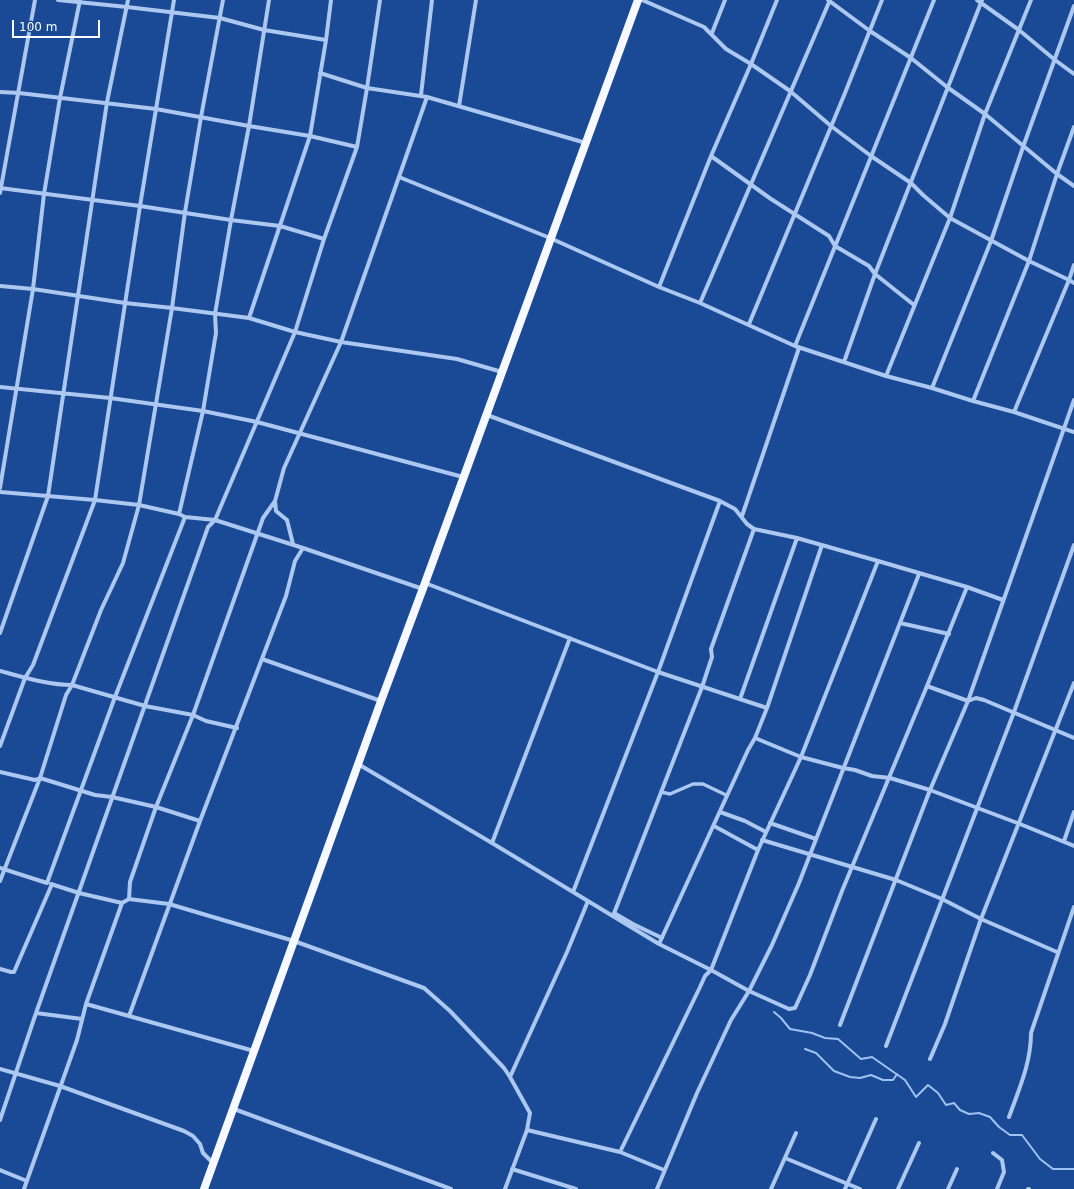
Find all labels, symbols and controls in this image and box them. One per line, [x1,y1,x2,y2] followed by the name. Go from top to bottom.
[14,12,102,38] scale bar
[19,20,57,34] text: 100 m

